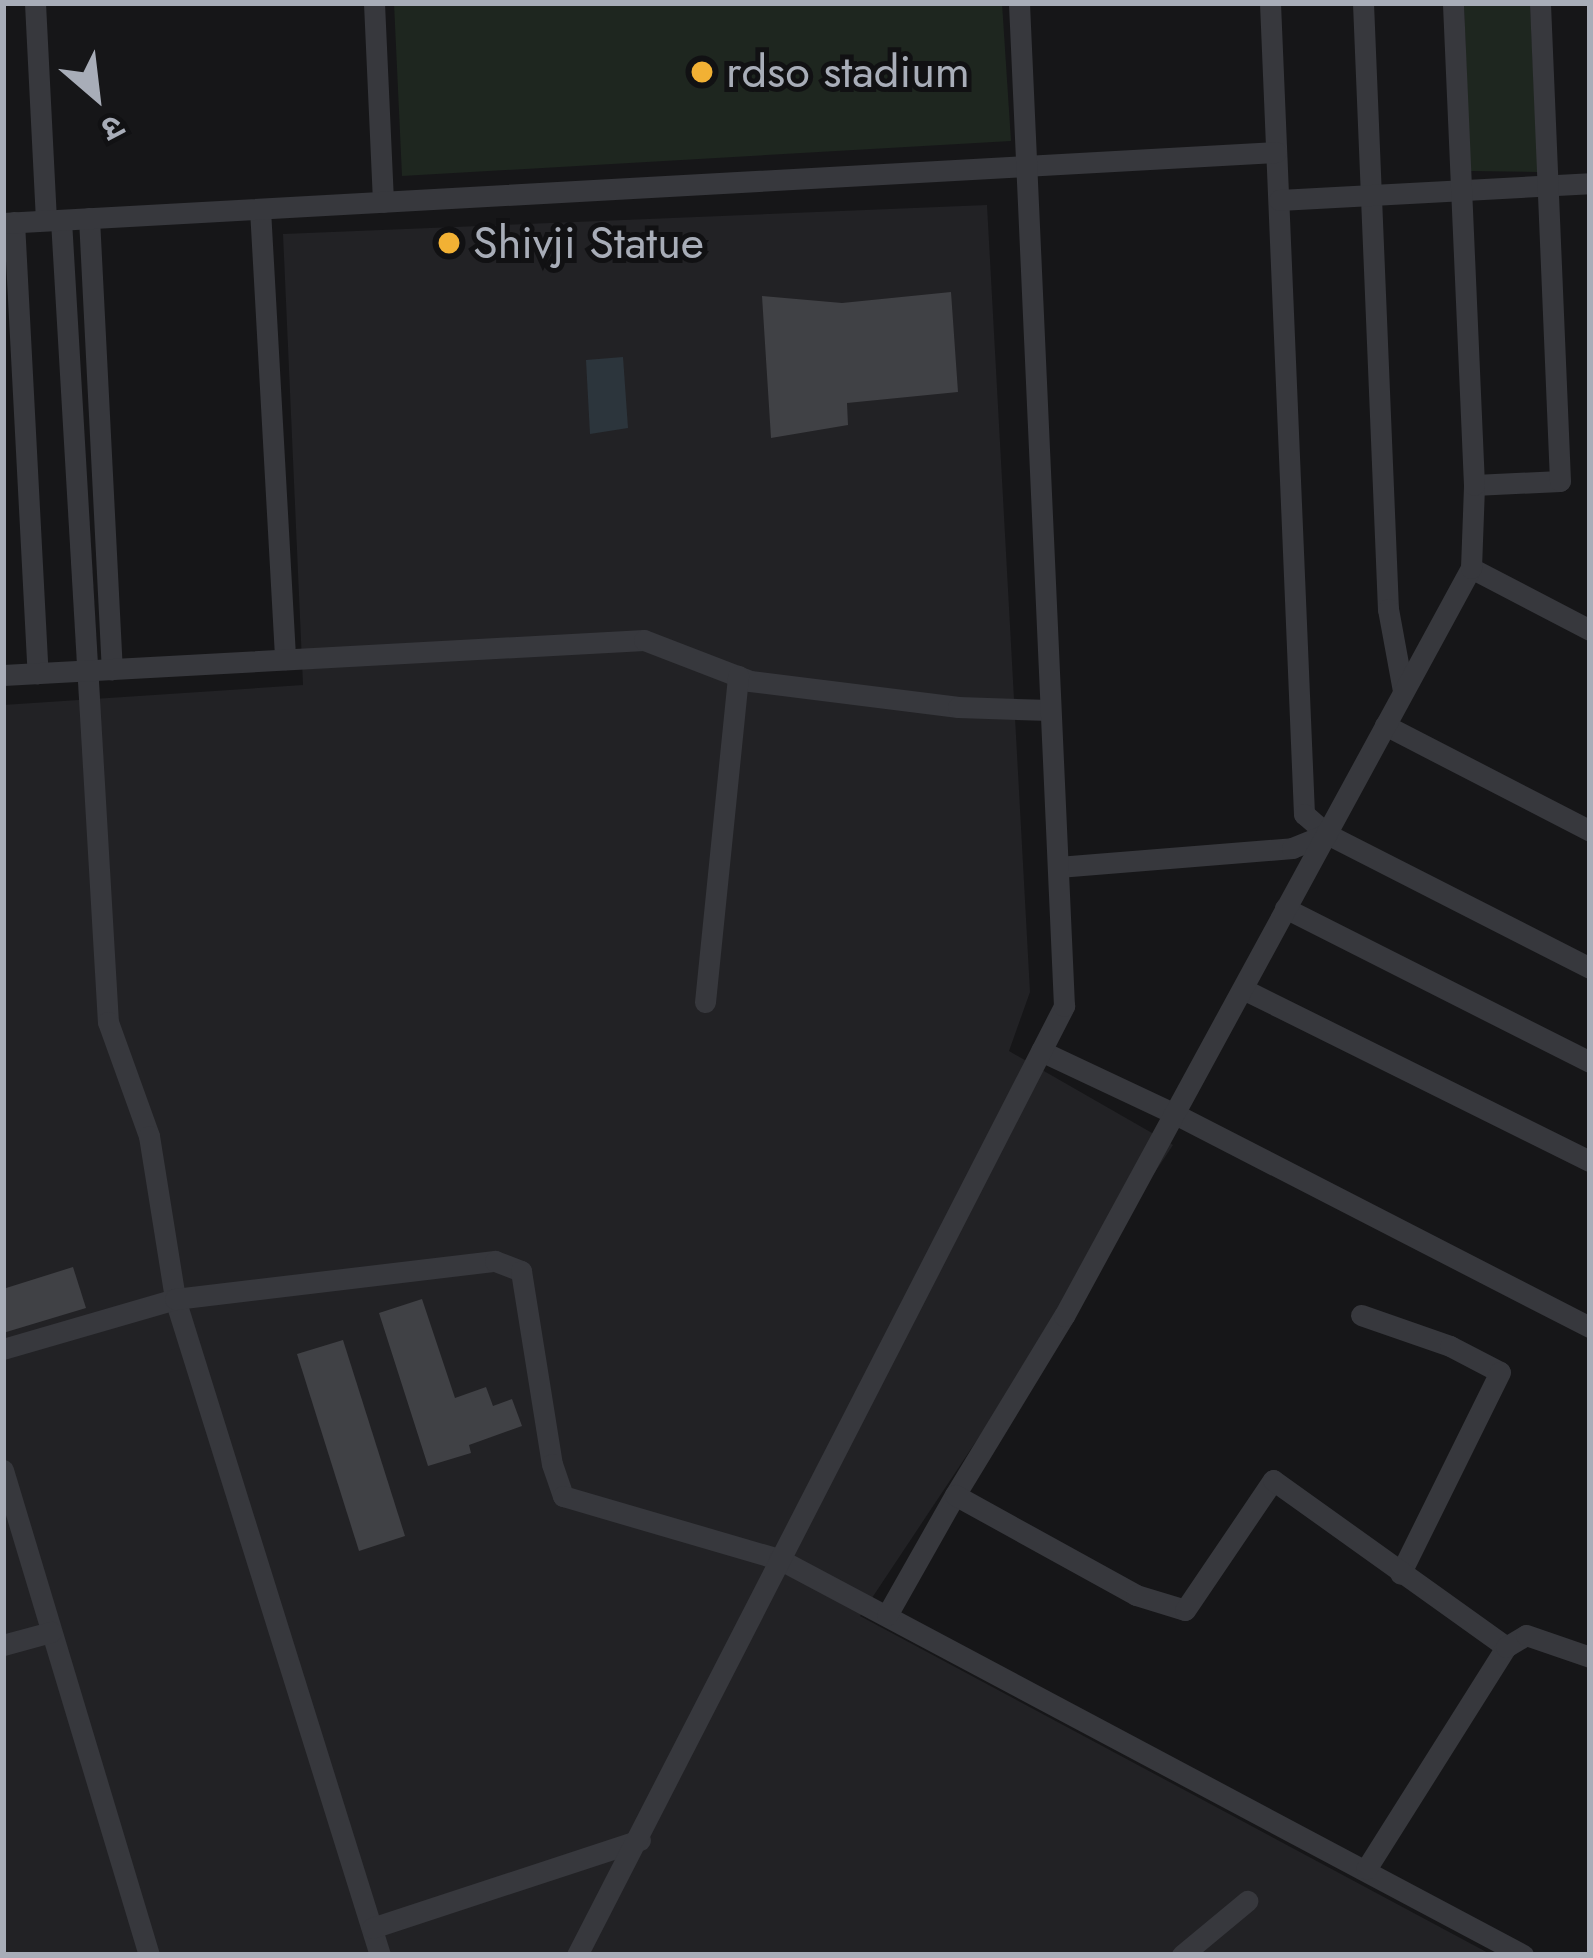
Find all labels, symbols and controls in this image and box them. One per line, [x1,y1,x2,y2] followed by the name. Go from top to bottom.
[36,36,156,156] north arrow
[726,45,970,99] place label: rdso stadium
[689,59,715,85] marker: rdso stadium
[94,103,133,154] text: उ
[473,216,704,270] place label: Shivji Statue
[436,230,462,256] marker: Shivji Statue

